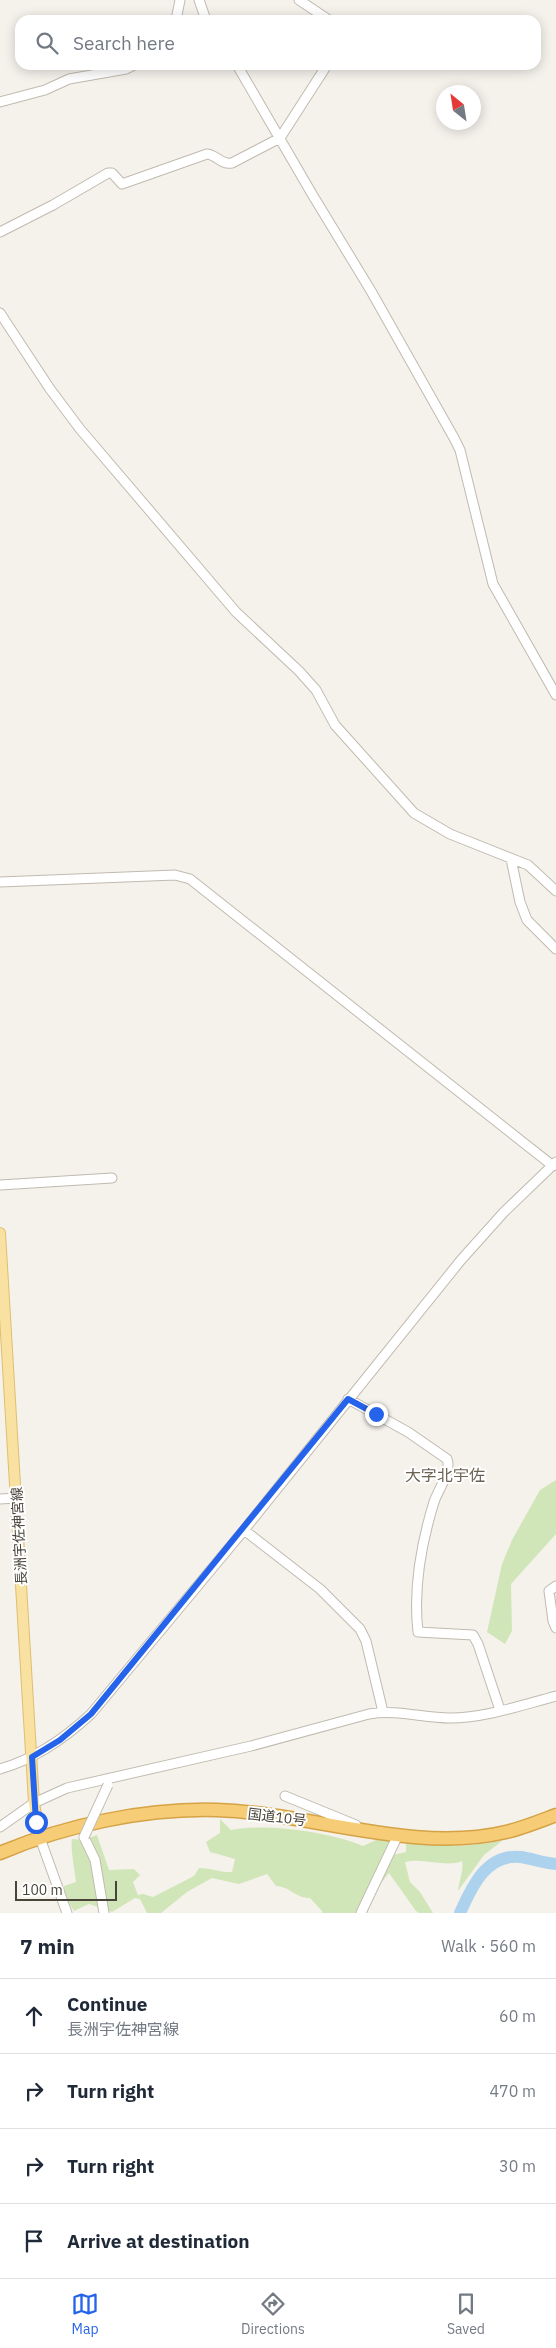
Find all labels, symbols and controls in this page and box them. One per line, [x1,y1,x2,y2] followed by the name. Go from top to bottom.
[15,15,541,70] search box
[33,29,61,57] icon: search
[73,31,175,55] text: Search here
[436,85,481,130] north arrow
[365,1403,388,1426] route end
[405,1465,485,1485] district label: 大字北宇佐
[7,1487,31,1585] street label: 長洲宇佐神宮線
[247,1804,307,1830] street label: 国道10号
[25,1811,48,1834] route start
[15,1878,118,1901] scale bar
[22,1881,63,1899] text: 100 m
[20,1932,75,1960] text: 7 min
[441,1936,536,1956] text: Walk · 560 m
[67,1992,147,2016] text: Continue
[20,2002,48,2030] icon: ahead
[499,2006,536,2026] text: 60 m
[67,2019,179,2039] text: 長洲宇佐神宮線
[20,2077,48,2105] icon: right
[67,2079,154,2103] text: Turn right
[489,2081,536,2101] text: 470 m
[20,2152,48,2180] icon: right
[67,2154,154,2178] text: Turn right
[499,2156,536,2176] text: 30 m
[20,2227,48,2255] icon: arrive
[67,2229,250,2253] text: Arrive at destination
[71,2290,99,2338] tab: Map
[241,2290,305,2338] tab: Directions
[447,2290,485,2338] tab: Saved

